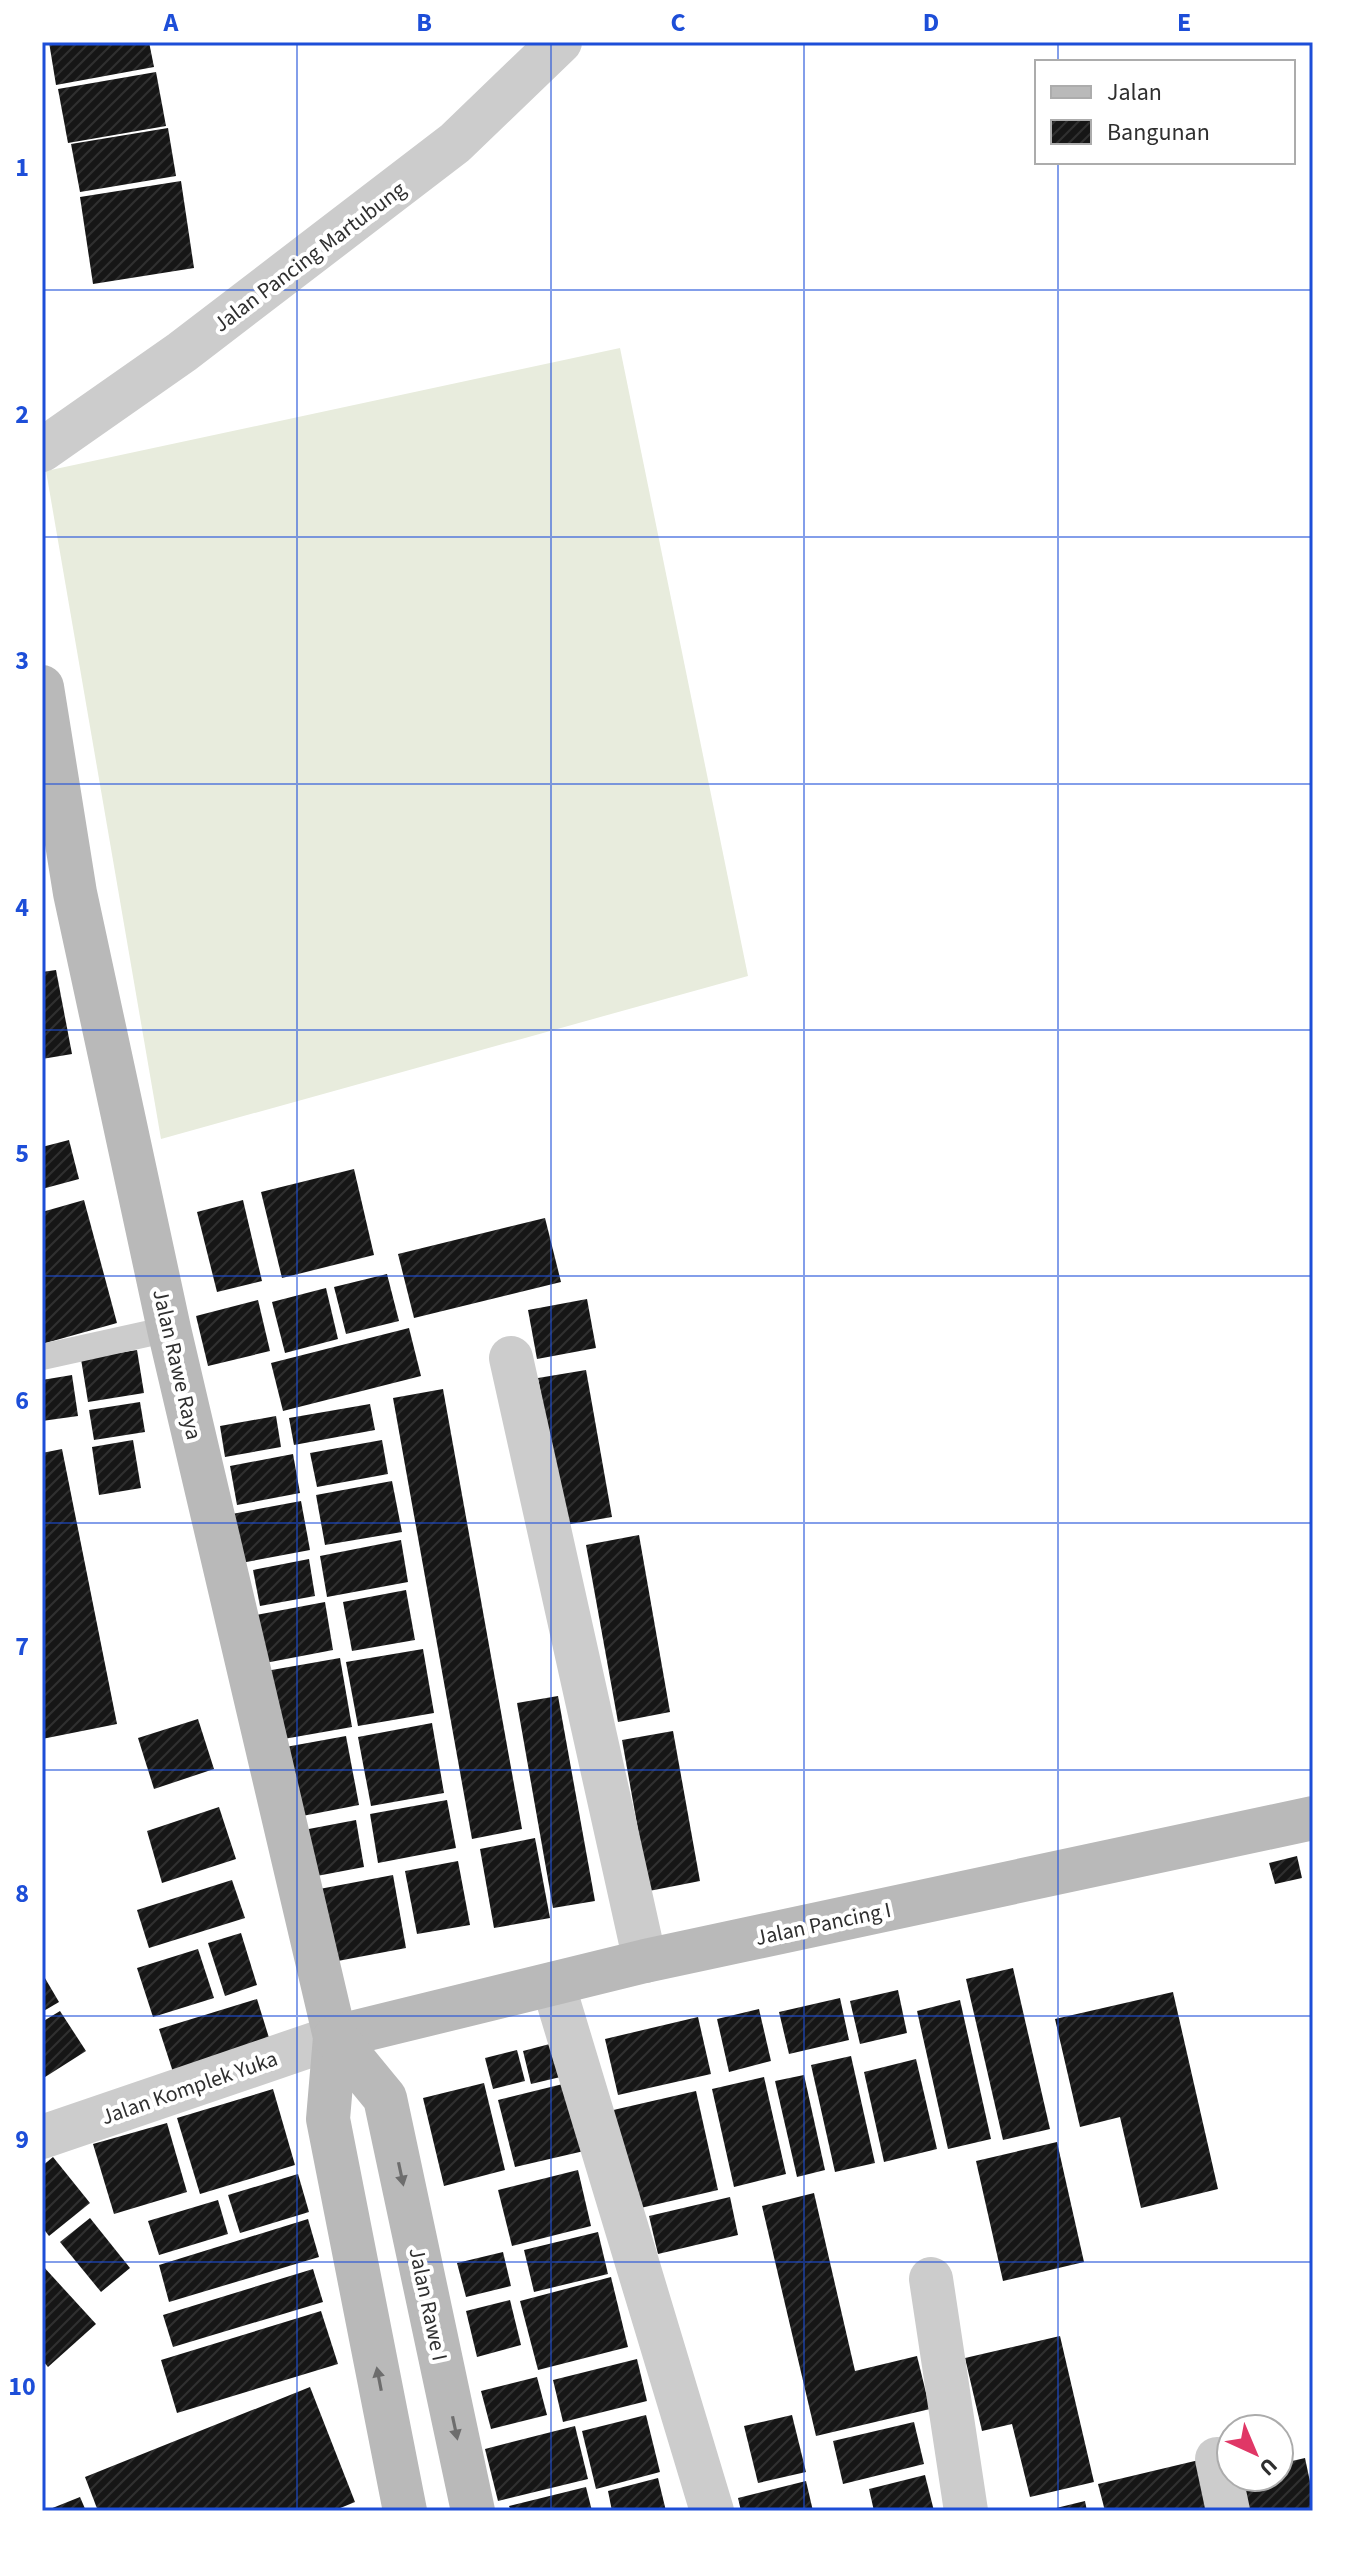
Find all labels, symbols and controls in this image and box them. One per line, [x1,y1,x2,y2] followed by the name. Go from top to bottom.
[163,4,180,41] text: A
[416,4,432,41] text: B
[670,4,686,41] text: C
[923,4,939,41] text: D
[1177,4,1191,41] text: E
[1035,60,1295,164] legend
[1107,75,1162,110] text: Jalan
[1107,115,1210,150] text: Bangunan
[15,149,29,186] text: 1
[207,174,413,340] street label: Jalan Pancing Martubung
[15,396,29,433] text: 2
[15,642,29,679] text: 3
[15,889,29,926] text: 4
[15,1135,29,1172] text: 5
[144,1286,210,1443] street label: Jalan Rawe Raya
[15,1382,29,1419] text: 6
[15,1628,29,1665] text: 7
[15,1875,29,1912] text: 8
[752,1894,894,1954] street label: Jalan Pancing I
[97,2043,282,2133] street label: Jalan Komplek Yuka
[15,2121,29,2158] text: 9
[396,2162,408,2187] one-way arrow
[400,2245,456,2364] street label: Jalan Rawe I
[372,2367,384,2392] one-way arrow
[8,2368,36,2405] text: 10
[1215,2413,1295,2493] north arrow
[449,2416,462,2441] one-way arrow
[1252,2450,1285,2483] text: U

